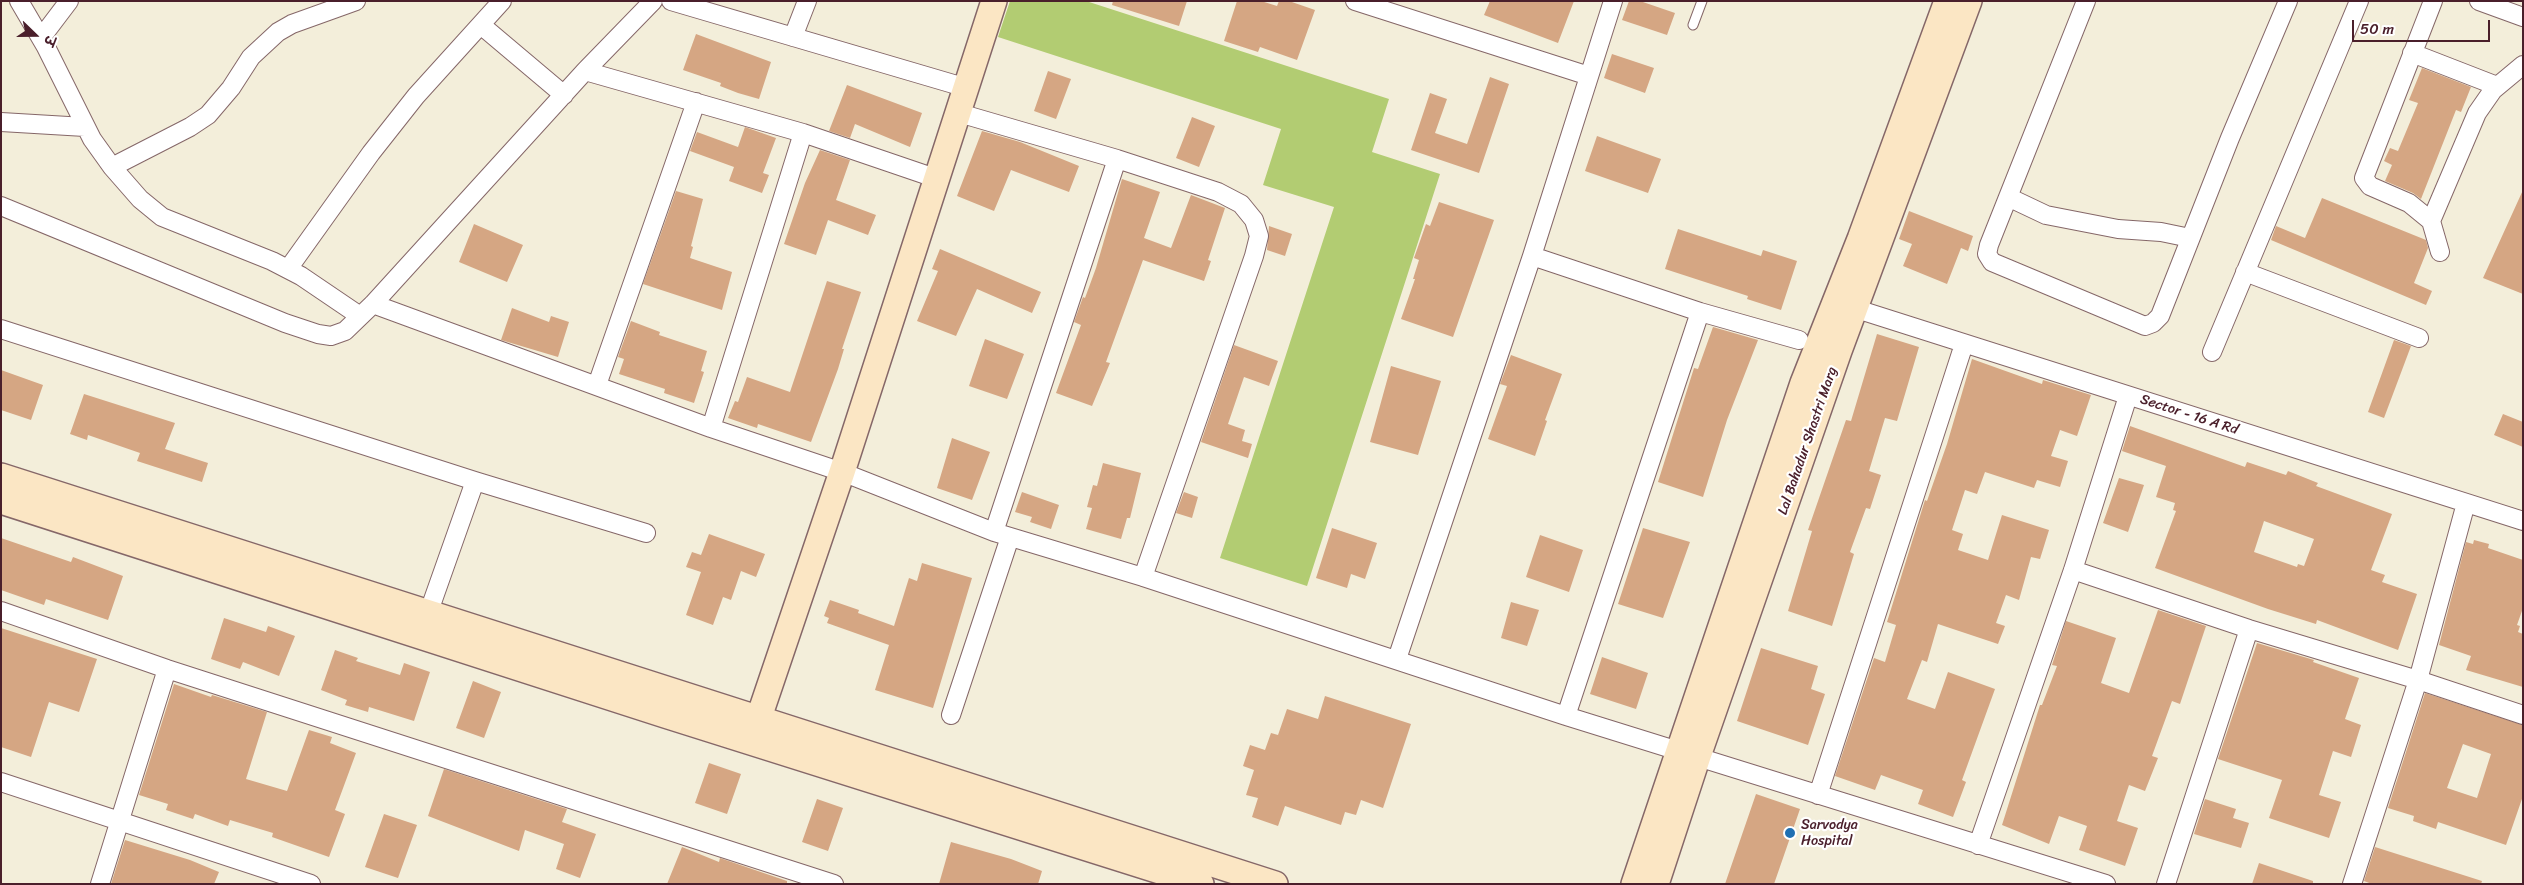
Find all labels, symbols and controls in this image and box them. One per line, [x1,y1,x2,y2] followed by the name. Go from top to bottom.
[10,10,60,60] north arrow
[2354,10,2492,42] scale bar
[2360,16,2394,42] text: 50 m
[36,32,63,50] text: उ
[1775,365,1841,517] street label: Lal Bahadur Shastri Marg
[2138,391,2240,439] street label: Sector - 16 A Rd
[1801,817,1858,850] place label: Sarvodya Hospital
[1783,826,1797,840] marker: Sarvodya Hospital

